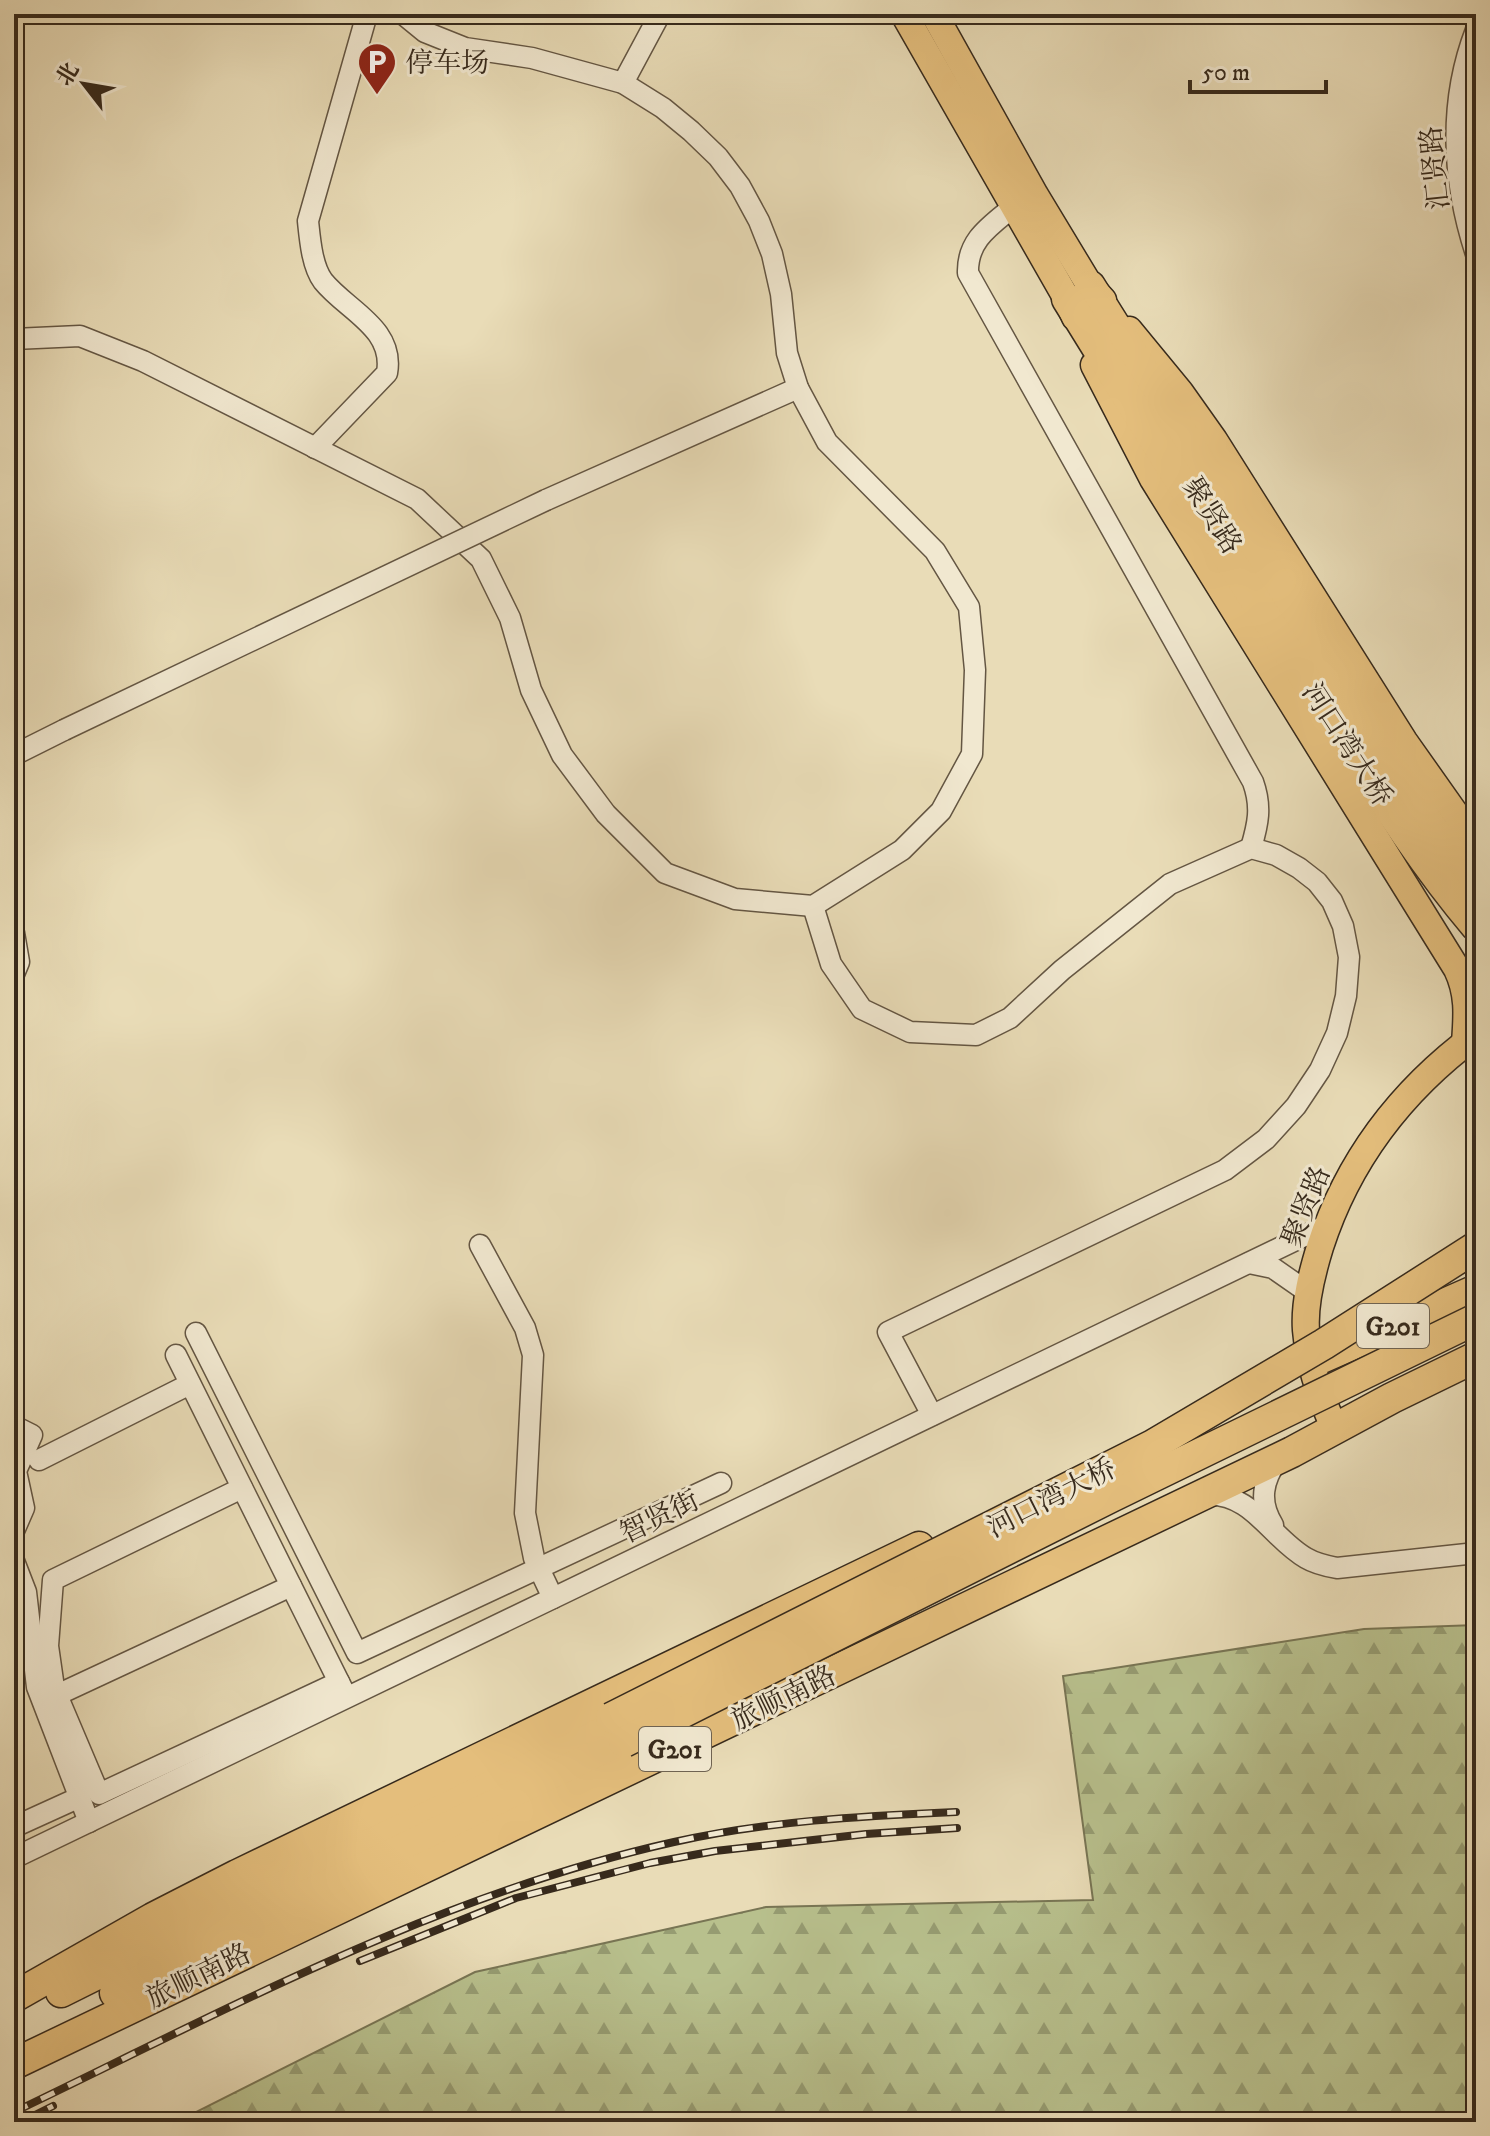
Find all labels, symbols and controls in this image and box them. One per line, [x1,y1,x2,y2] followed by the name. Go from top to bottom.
[356,41,398,96] parking icon: 停车场
[44,44,124,124] north arrow
[1190,44,1326,94] scale bar
[405,46,489,81] place label: 停车场
[51,58,85,91] text: 北
[1202,58,1250,88] text: 50 m
[1414,124,1457,211] street label: 汇贤路
[1175,471,1249,561] street label: 聚贤路
[1294,677,1400,813] street label: 河口湾大桥
[1274,1161,1338,1252] street label: 聚贤路
[1357,1304,1429,1348] road number: G201
[981,1451,1122,1546] street label: 河口湾大桥
[614,1483,705,1551] street label: 智贤街
[726,1658,842,1739] street label: 旅顺南路
[639,1727,711,1771] road number: G201
[141,1936,257,2017] street label: 旅顺南路

